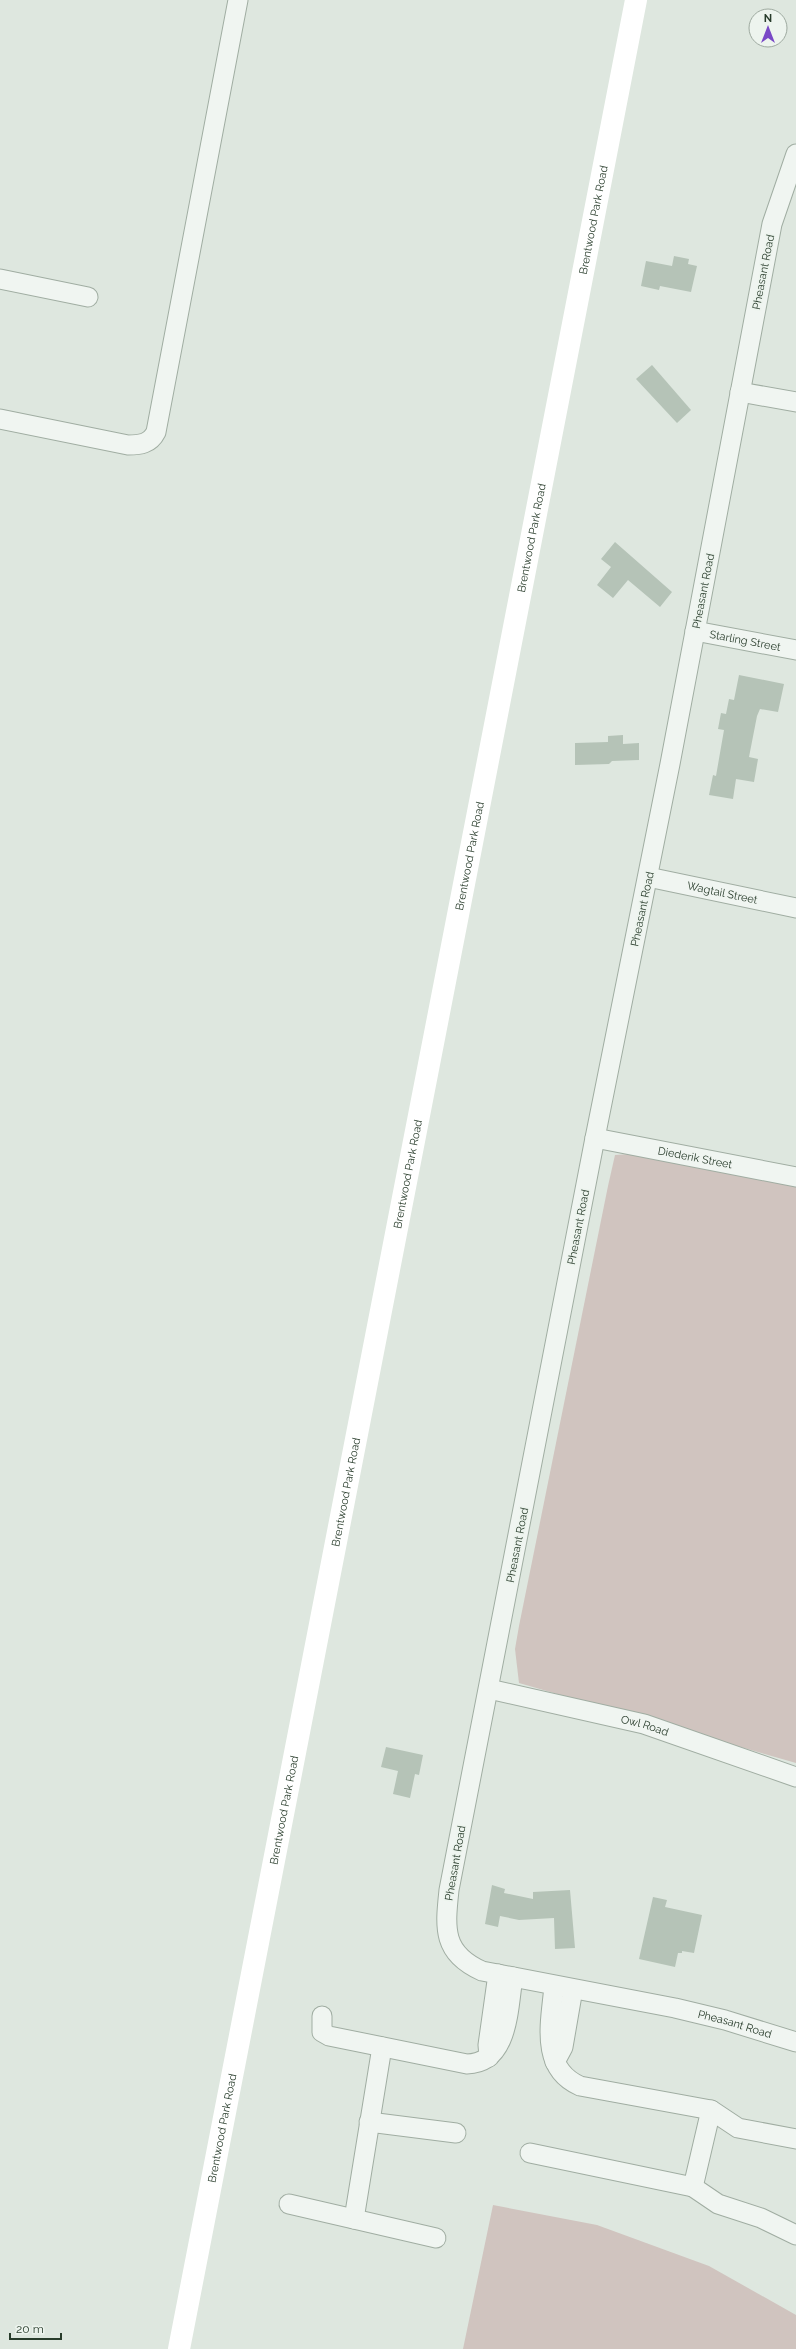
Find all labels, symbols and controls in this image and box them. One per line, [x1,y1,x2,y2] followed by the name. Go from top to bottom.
[748,8,788,48] north arrow
[764,12,772,25] text: N
[577,164,611,276] street label: Brentwood Park Road
[750,233,777,311] street label: Pheasant Road
[515,482,549,594] street label: Brentwood Park Road
[690,552,717,630] street label: Pheasant Road
[708,628,782,654] street label: Starling Street
[453,800,487,912] street label: Brentwood Park Road
[628,870,657,948] street label: Pheasant Road
[686,879,759,907] street label: Wagtail Street
[391,1118,425,1230] street label: Brentwood Park Road
[657,1144,734,1172] street label: Diederik Street
[565,1188,592,1266] street label: Pheasant Road
[329,1436,363,1548] street label: Brentwood Park Road
[504,1506,531,1584] street label: Pheasant Road
[620,1713,670,1739] street label: Owl Road
[267,1754,301,1866] street label: Brentwood Park Road
[442,1824,469,1902] street label: Pheasant Road
[696,2008,773,2041] street label: Pheasant Road
[206,2072,239,2184] street label: Brentwood Park Road
[10,2315,61,2341] scale bar
[16,2322,44,2336] text: 20 m

